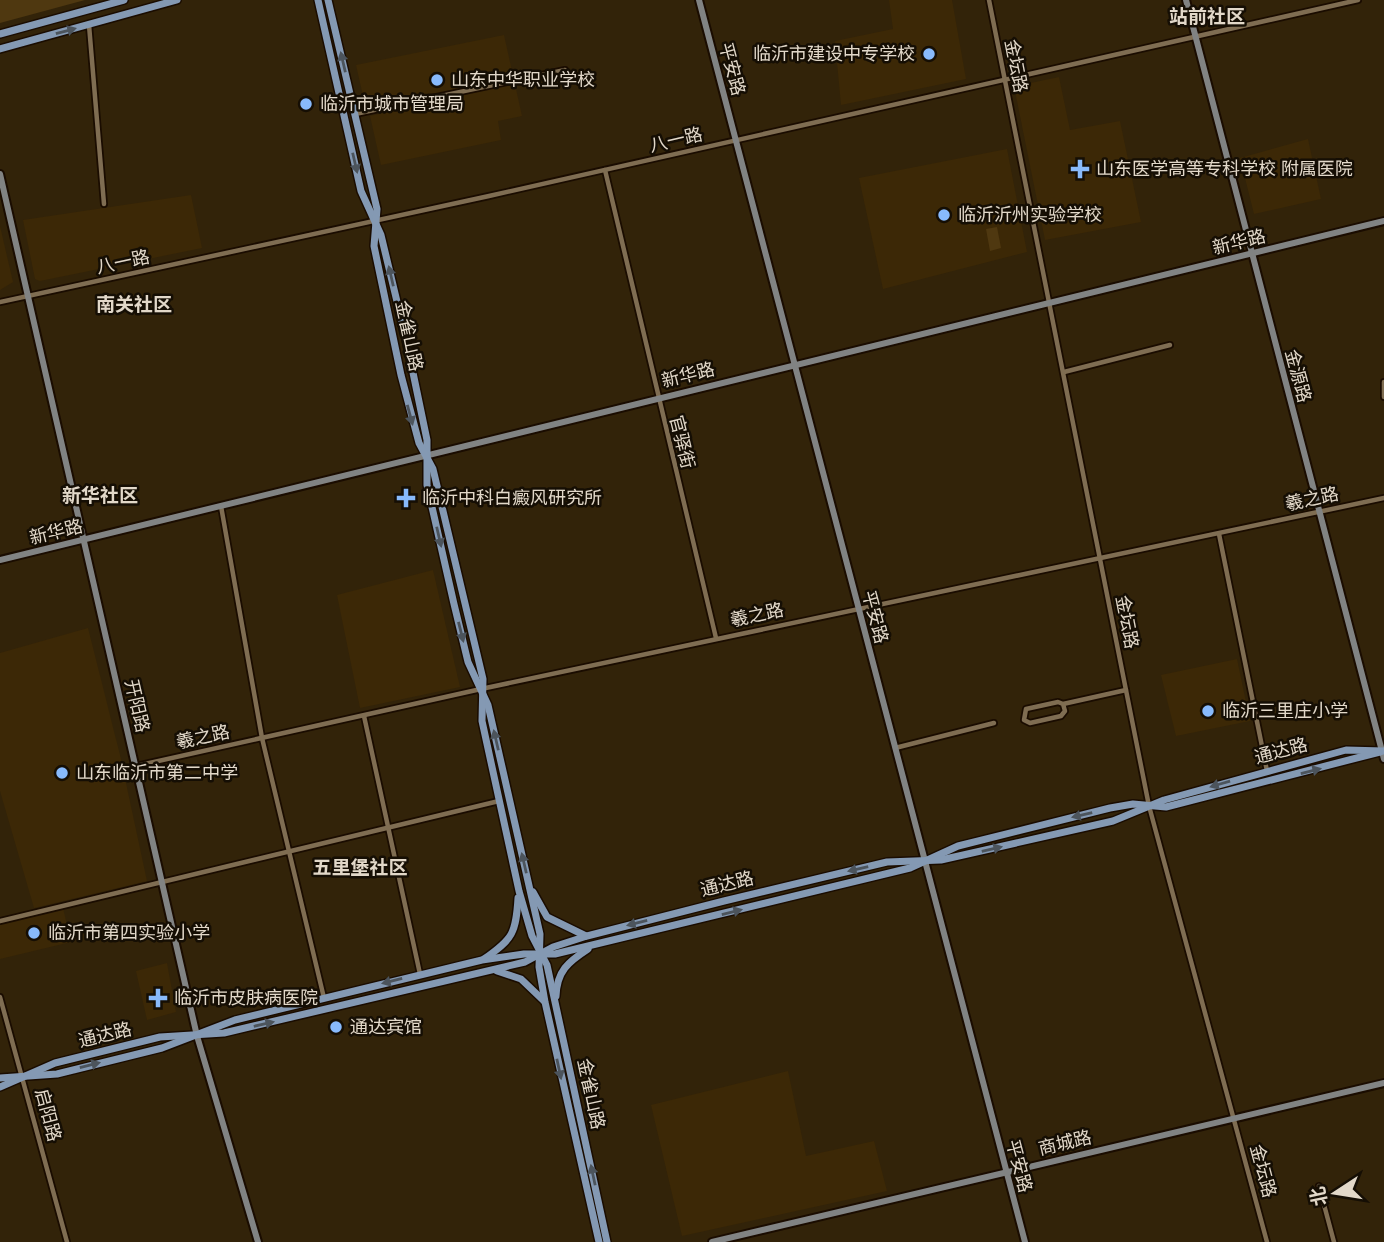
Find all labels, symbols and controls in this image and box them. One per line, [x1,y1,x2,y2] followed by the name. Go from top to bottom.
[1169,6,1245,28] district label: 站前社区
[56,26,77,36] one-way arrow
[1000,37,1032,95] street label: 金坛路
[714,40,750,98] street label: 平安路
[753,43,915,65] place label: 临沂市建设中专学校
[921,46,937,62] marker: 临沂市建设中专学校
[337,51,348,73] one-way arrow
[451,69,595,91] place label: 山东中华职业学校
[429,72,445,88] marker: 山东中华职业学校
[320,93,464,115] place label: 临沂市城市管理局
[298,96,314,112] marker: 临沂市城市管理局
[647,123,705,157] street label: 八一路
[349,152,360,174] one-way arrow
[1096,158,1353,180] place label: 山东医学高等专科学校 附属医院
[1070,159,1090,179] marker: 山东医学高等专科学校 附属医院
[958,204,1102,226] place label: 临沂沂州实验学校
[936,207,952,223] marker: 临沂沂州实验学校
[1210,225,1268,259] street label: 新华路
[94,246,152,278] street label: 八一路
[385,265,396,287] one-way arrow
[96,294,172,316] district label: 南关社区
[391,298,427,374] street label: 金雀山路
[1280,347,1316,405] street label: 金源路
[659,358,717,392] street label: 新华路
[406,404,416,425] one-way arrow
[665,413,699,471] street label: 官驿街
[1283,483,1341,515] street label: 羲之路
[62,485,138,507] district label: 新华社区
[422,487,602,509] place label: 临沂中科白癜风研究所
[396,488,416,508] marker: 临沂中科白癜风研究所
[27,515,85,549] street label: 新华路
[434,526,445,548] one-way arrow
[857,588,893,646] street label: 平安路
[1111,593,1143,651] street label: 金坛路
[728,599,786,631] street label: 羲之路
[456,621,467,643] one-way arrow
[120,677,154,735] street label: 开阳路
[1222,700,1348,722] place label: 临沂三里庄小学
[1200,703,1216,719] marker: 临沂三里庄小学
[174,721,232,753] street label: 羲之路
[491,729,502,751] one-way arrow
[1252,733,1310,769] street label: 通达路
[76,762,238,784] place label: 山东临沂市第二中学
[54,765,70,781] marker: 山东临沂市第二中学
[1300,765,1322,776] one-way arrow
[1210,779,1231,789] one-way arrow
[1071,810,1093,821] one-way arrow
[981,843,1003,854] one-way arrow
[518,852,529,874] one-way arrow
[312,857,408,879] district label: 五里堡社区
[847,864,869,875] one-way arrow
[698,867,756,901] street label: 通达路
[721,906,743,917] one-way arrow
[626,918,648,929] one-way arrow
[48,922,210,944] place label: 临沂市第四实验小学
[26,925,42,941] marker: 临沂市第四实验小学
[381,976,403,987] one-way arrow
[174,987,318,1009] place label: 临沂市皮肤病医院
[148,988,168,1008] marker: 临沂市皮肤病医院
[350,1016,422,1038] place label: 通达宾馆
[76,1018,134,1052] street label: 通达路
[253,1018,275,1029] one-way arrow
[328,1019,344,1035] marker: 通达宾馆
[573,1056,609,1132] street label: 金雀山路
[554,1058,565,1080] one-way arrow
[80,1060,102,1071] one-way arrow
[30,1086,66,1144] street label: 启阳路
[1036,1126,1094,1160] street label: 商城路
[1001,1137,1037,1195] street label: 平安路
[1245,1142,1281,1200] street label: 金坛路
[1300,1158,1370,1228] north arrow
[587,1164,598,1186] one-way arrow
[1307,1185,1332,1208] text: 北

